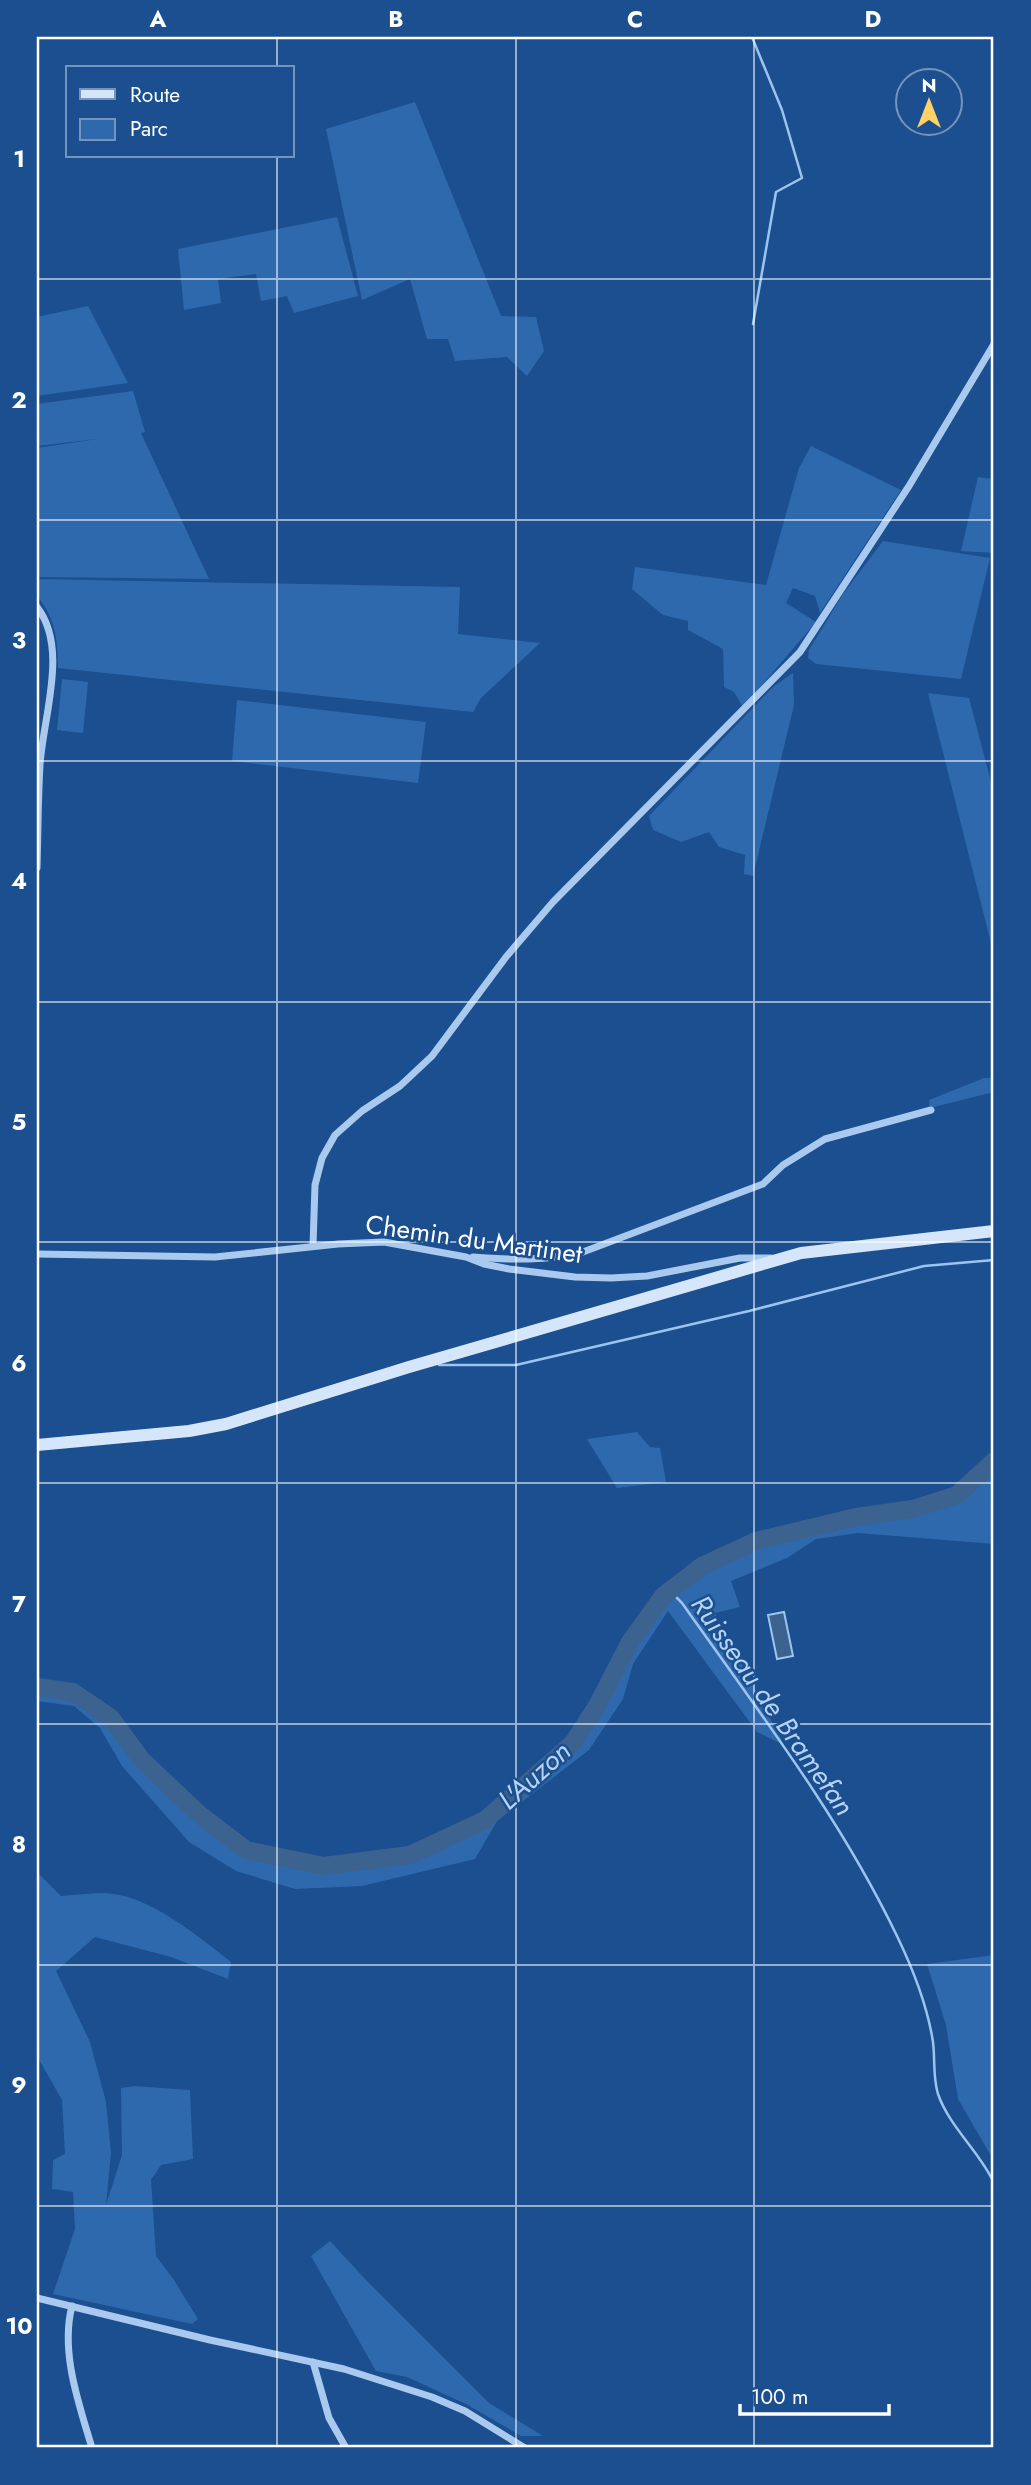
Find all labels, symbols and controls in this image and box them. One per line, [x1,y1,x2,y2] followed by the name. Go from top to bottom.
[149,2,167,36] text: A
[388,2,404,36] text: B
[627,2,643,36] text: C
[865,2,882,36] text: D
[66,66,294,158] legend
[894,66,964,136] north arrow
[921,72,937,99] text: N
[130,80,180,110] text: Route
[130,114,168,144] text: Parc
[13,142,25,176] text: 1
[11,383,27,417] text: 2
[12,623,26,657] text: 3
[11,864,27,898] text: 4
[12,1105,26,1139] text: 5
[363,1205,586,1273] street label: Chemin du Martinet
[11,1346,27,1380] text: 6
[12,1587,26,1621] text: 7
[681,1587,864,1824] water label: Ruisseau de Bramefan
[489,1731,580,1819] water label: L'Auzon
[12,1827,26,1861] text: 8
[11,2068,27,2102] text: 9
[6,2309,32,2343] text: 10
[740,2373,889,2417] scale bar
[751,2382,808,2412] text: 100 m

